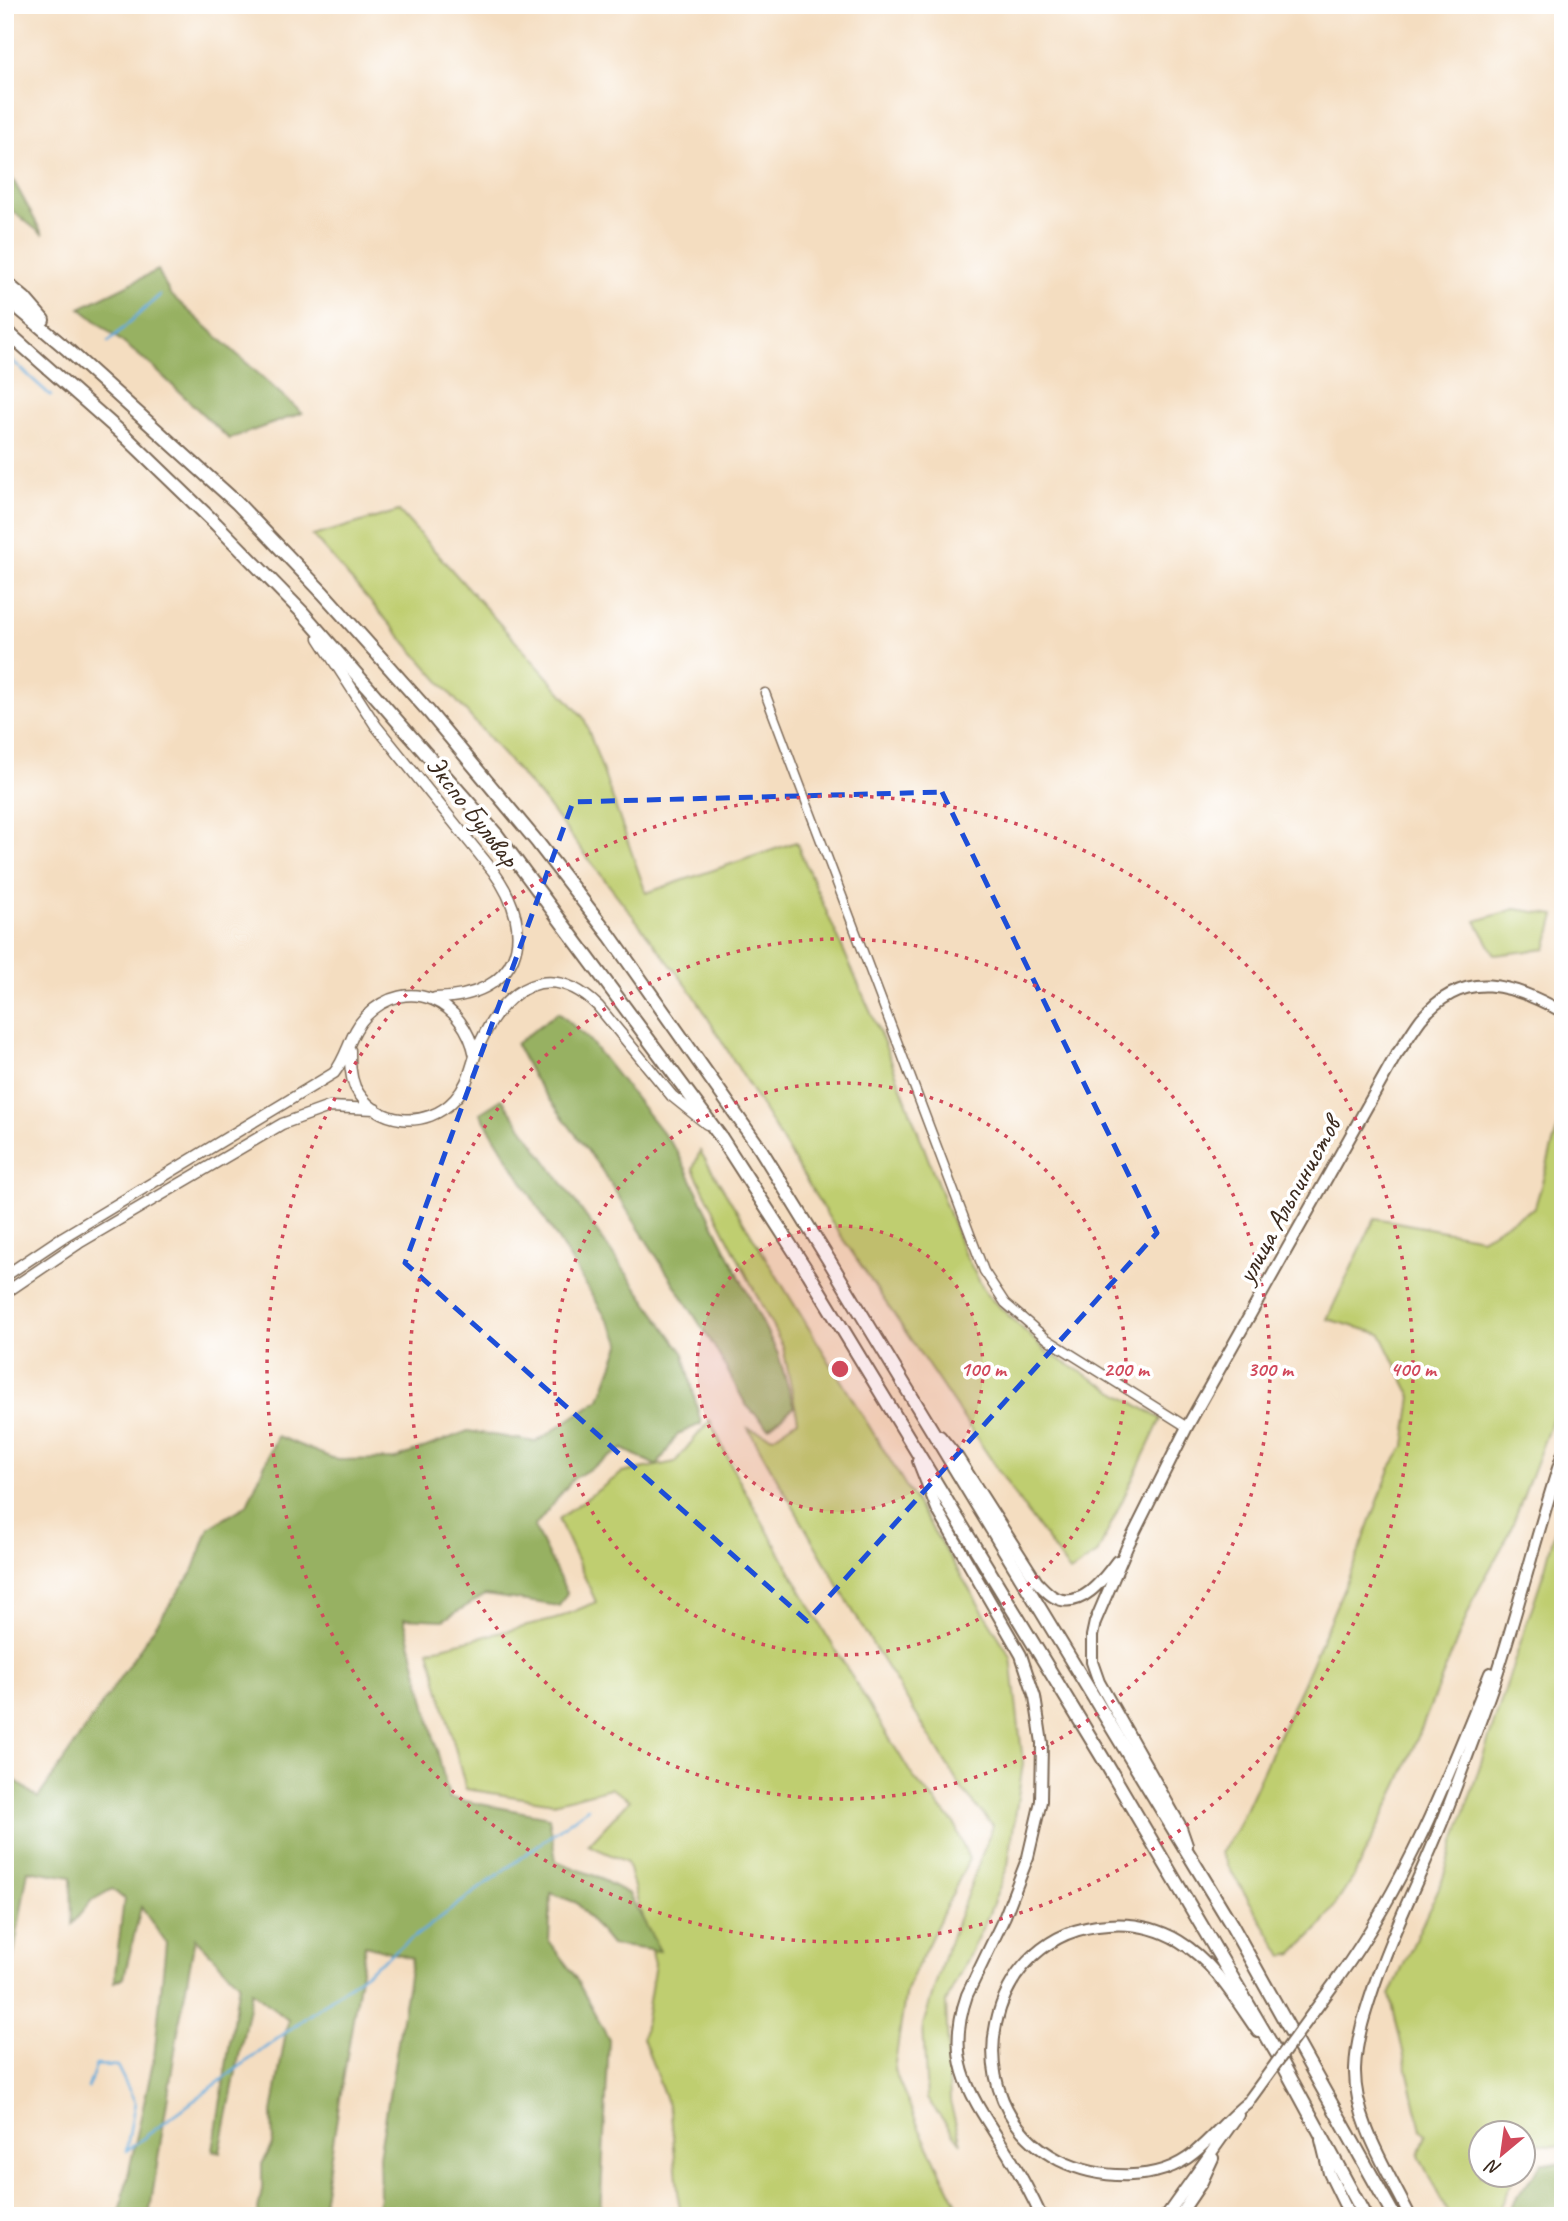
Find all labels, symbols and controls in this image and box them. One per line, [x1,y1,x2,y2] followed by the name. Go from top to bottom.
[418,748,528,875] street label: Экспо Бульвар
[1227,1106,1351,1291] street label: улица Альпинистов
[960,1356,1008,1382] text: 100 m
[1103,1356,1151,1382] text: 200 m
[1247,1356,1295,1382] text: 300 m
[1390,1356,1438,1382] text: 400 m
[828,1357,852,1381] centre of rings
[1466,2120,1536,2190] north arrow
[1480,2153,1505,2181] text: N

